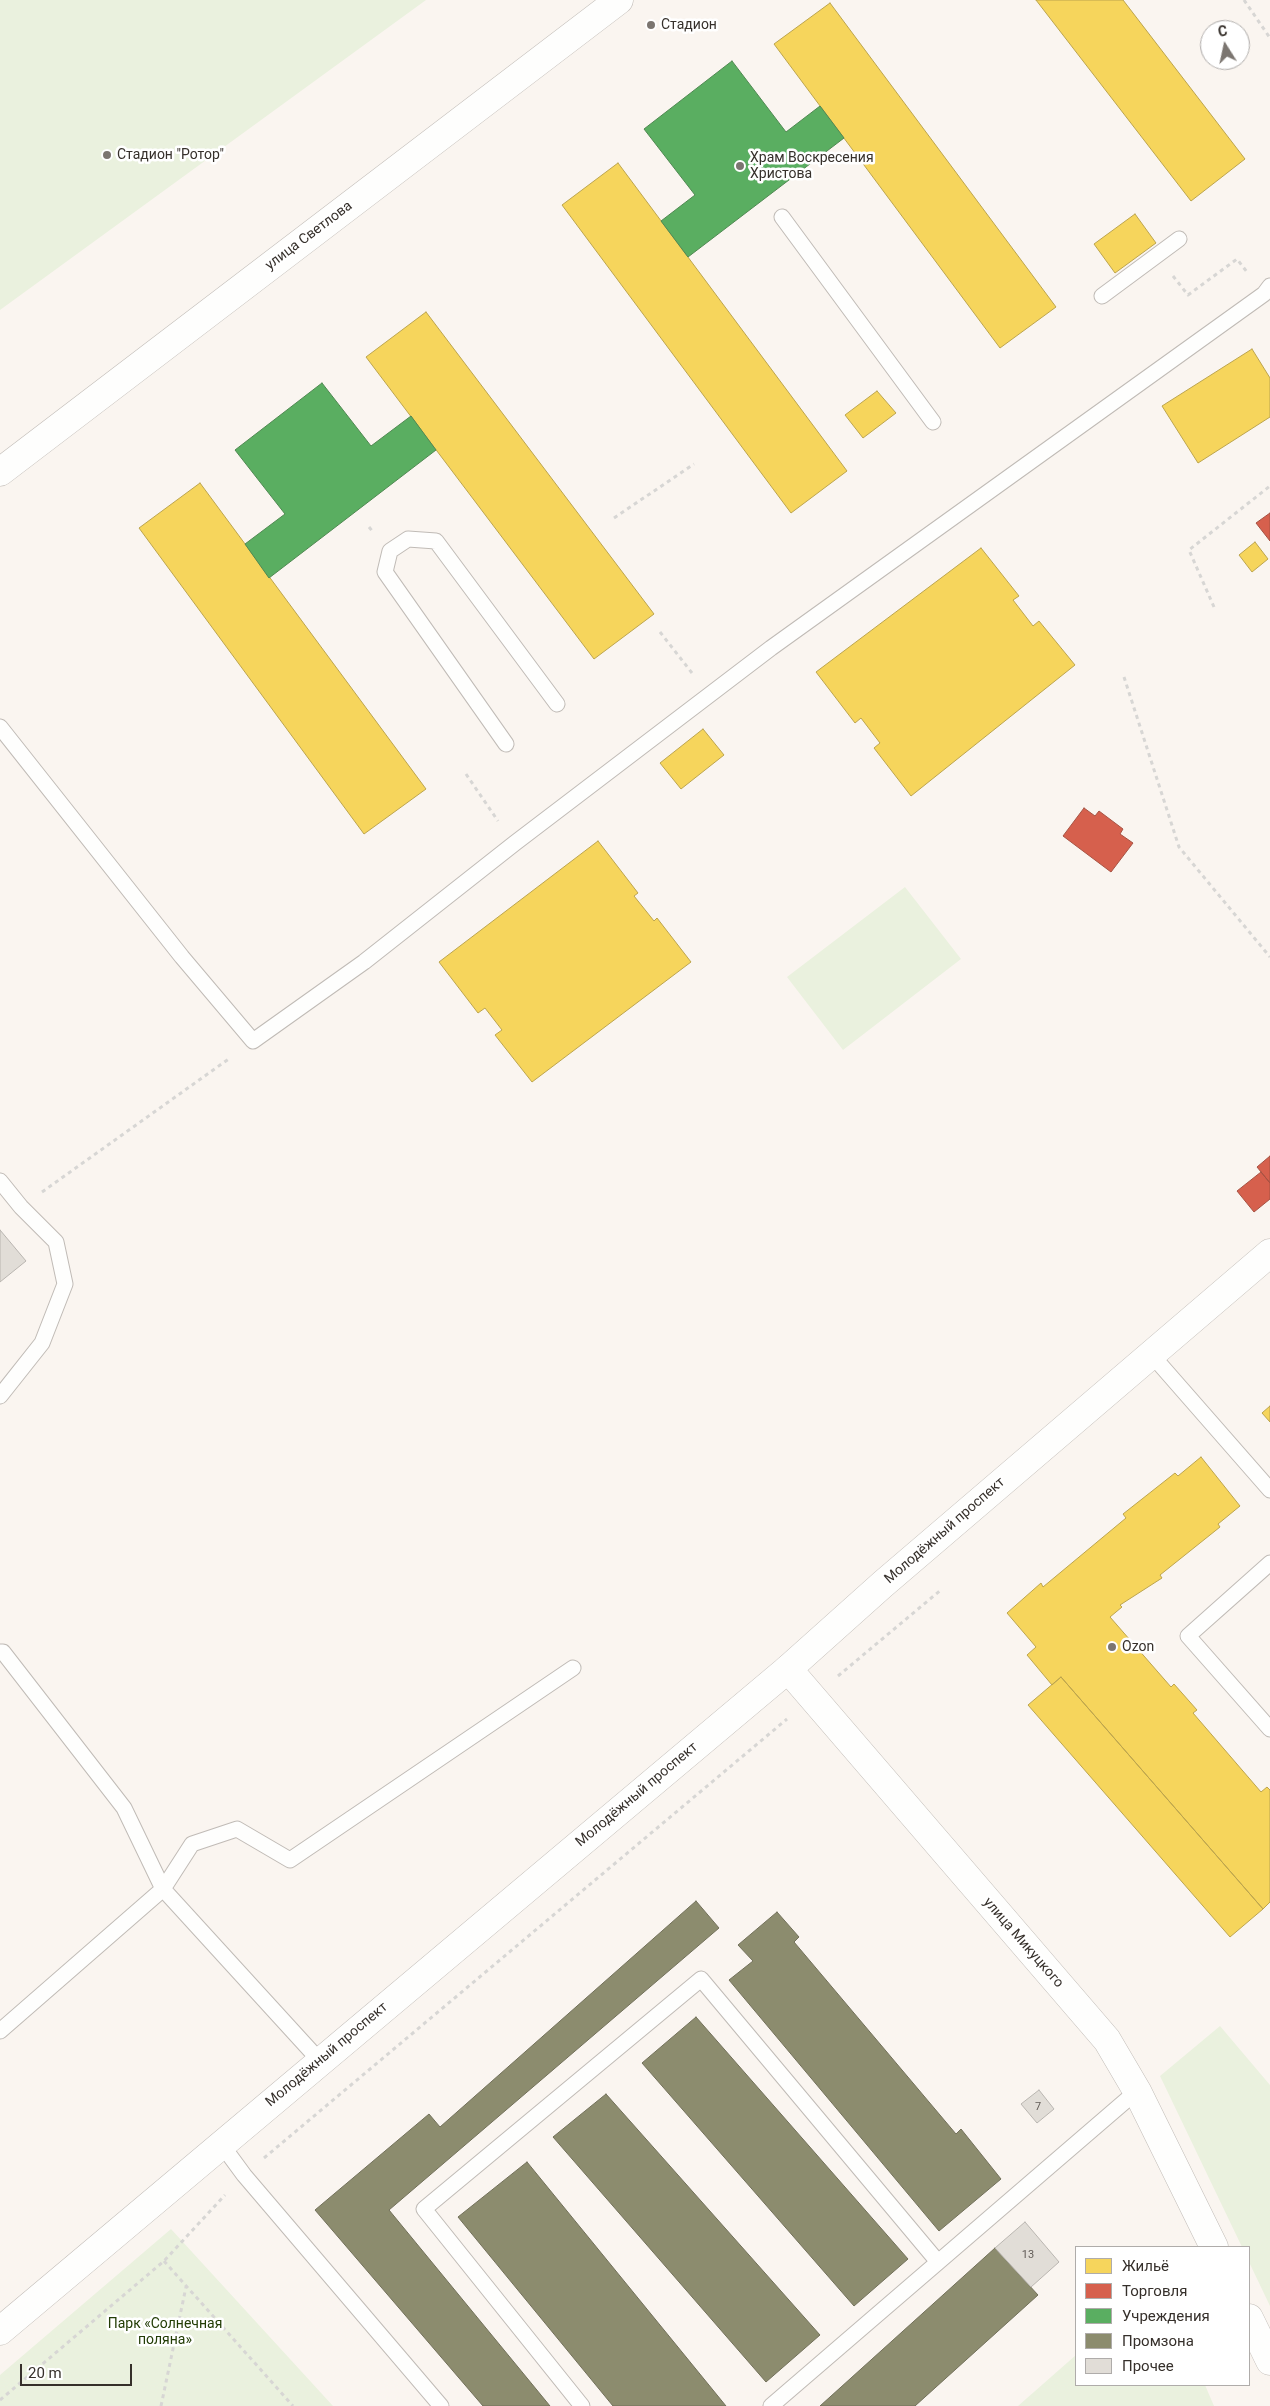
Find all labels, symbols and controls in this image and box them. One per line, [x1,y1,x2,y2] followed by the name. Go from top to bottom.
[661,17,717,33] place label: Стадион
[645,19,657,31] marker: Стадион
[1200,20,1250,70] north arrow
[1217,23,1228,40] text: С
[117,147,224,163] place label: Стадион "Ротор"
[101,149,113,161] marker: Стадион "Ротор"
[750,150,874,182] place label: Храм Воскресения Христова
[734,160,746,172] marker: Храм Воскресения Христова
[262,198,356,274] street label: улица Светлова
[881,1474,1009,1588] street label: Молодёжный проспект
[1122,1639,1154,1655] place label: Ozon
[1106,1641,1118,1653] marker: Ozon
[573,1739,701,1851] street label: Молодёжный проспект
[979,1895,1067,1991] street label: улица Микуцкого
[263,1999,391,2111] street label: Молодёжный проспект
[1035,2100,1041,2114] house number: 7
[1075,2246,1250,2386] legend
[1022,2248,1034,2262] house number: 13
[1122,2257,1169,2275] text: Жильё
[1122,2282,1187,2300] text: Торговля
[1122,2307,1210,2325] text: Учреждения
[108,2316,222,2348] park label: Парк «Солнечная поляна»
[1122,2332,1194,2350] text: Промзона
[22,2354,135,2386] scale bar
[1122,2357,1174,2375] text: Прочее
[28,2364,62,2382] text: 20 m

